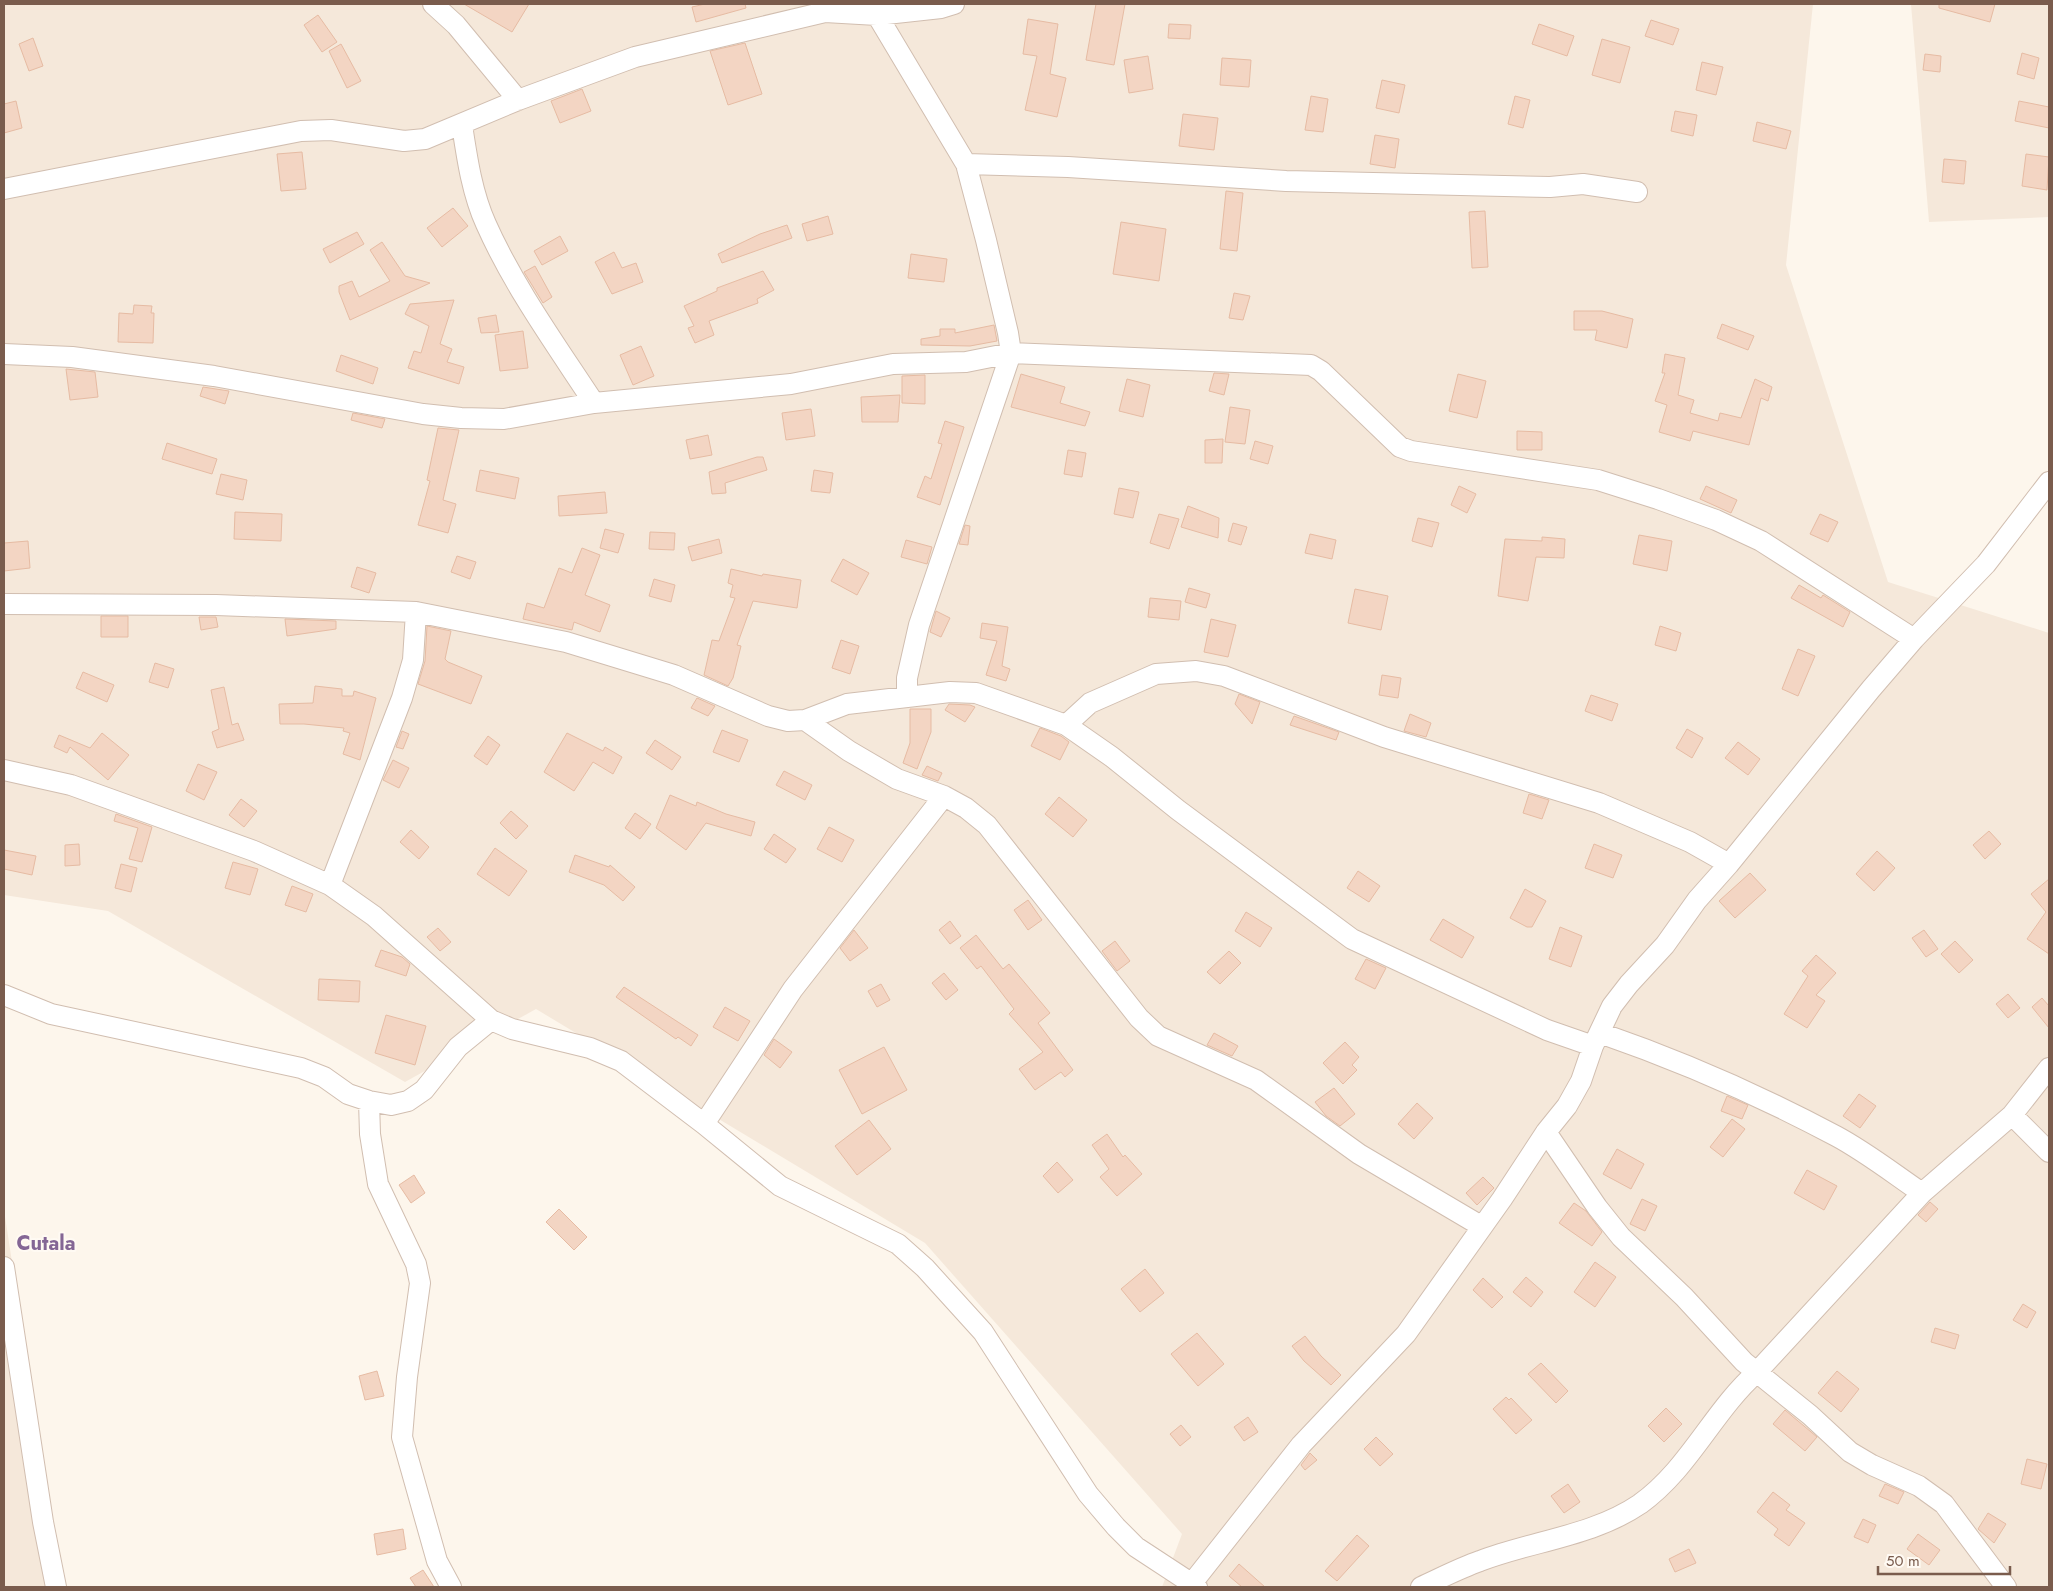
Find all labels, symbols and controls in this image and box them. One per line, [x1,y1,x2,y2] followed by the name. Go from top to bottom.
[17,1229,75,1258] district label: Cutala
[1878,1544,2010,1576] scale bar
[1886,1550,1920,1572] text: 50 m

